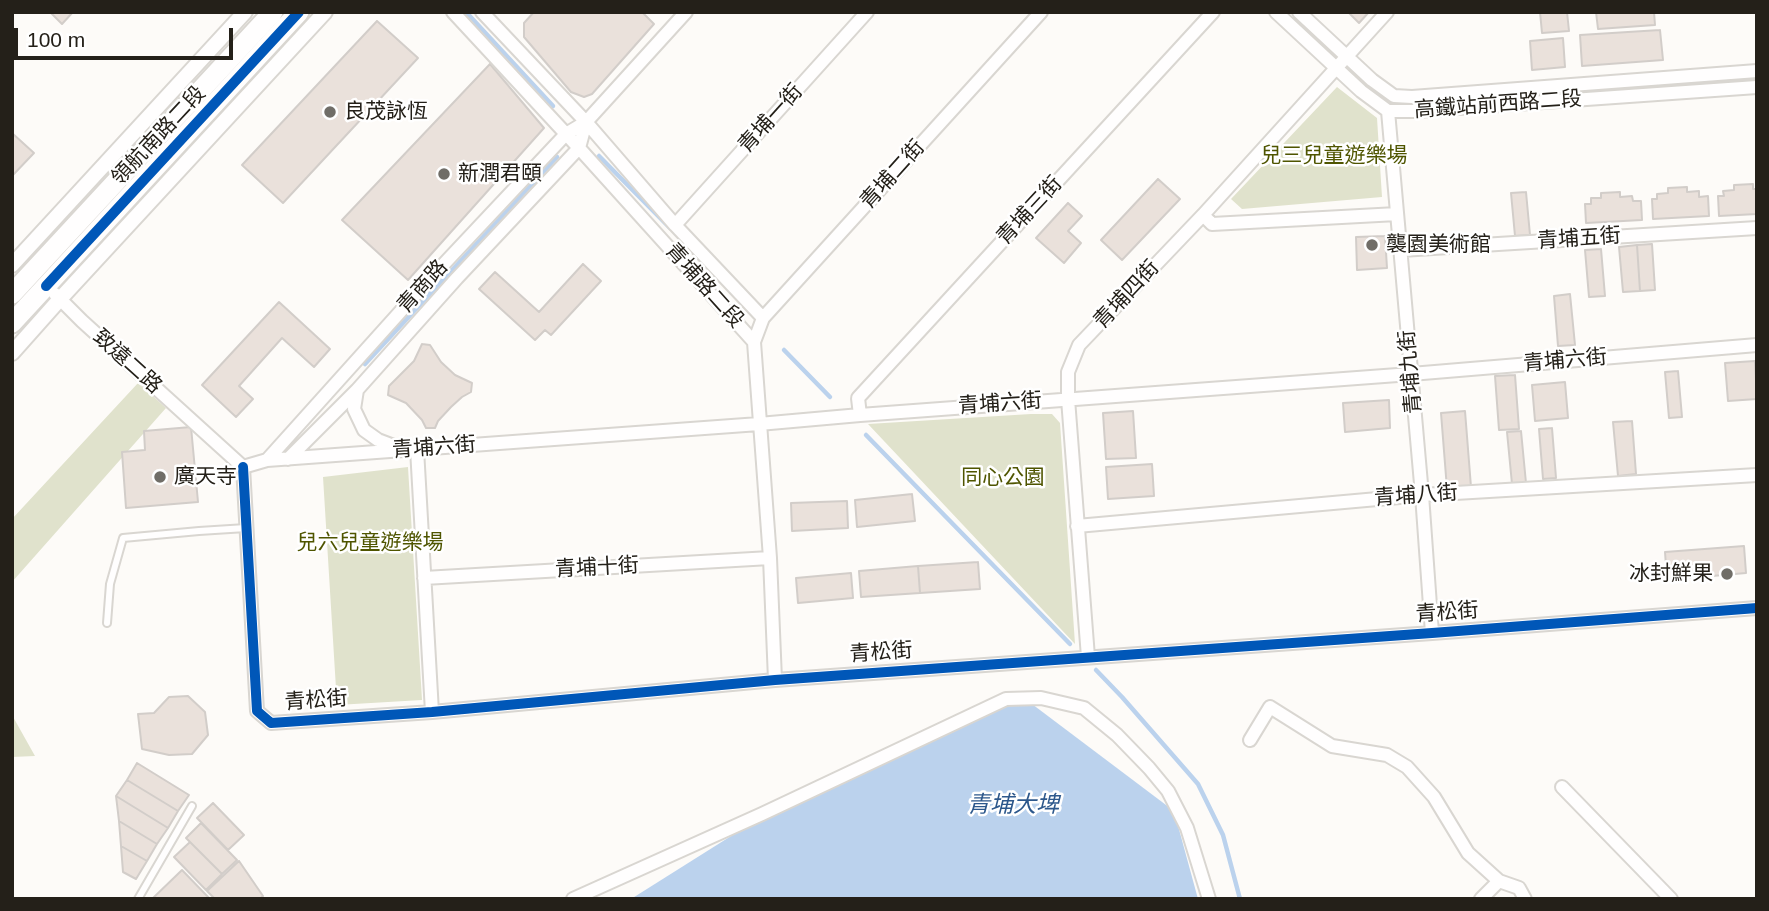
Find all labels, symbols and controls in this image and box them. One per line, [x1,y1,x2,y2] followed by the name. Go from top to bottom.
[18,14,236,58] scale bar
[27,28,85,51] text: 100 m
[734,79,808,159] street label: 青埔一街
[107,81,211,191] street label: 領航南路二段
[1413,87,1583,123] street label: 高鐵站前西路二段
[344,99,428,125] place label: 良茂詠恆
[322,104,338,120] marker: 良茂詠恆
[856,135,930,215] street label: 青埔二街
[1261,143,1407,169] park label: 兒三兒童遊樂場
[458,161,542,187] place label: 新潤君頤
[436,166,452,182] marker: 新潤君頤
[992,172,1068,250] street label: 青埔三街
[1536,224,1622,254] street label: 青埔五街
[1386,232,1491,258] place label: 襲園美術館
[1364,237,1380,253] marker: 襲園美術館
[660,239,748,333] street label: 青埔路二段
[393,255,453,319] street label: 青商路
[1089,256,1165,334] street label: 青埔四街
[87,325,167,399] street label: 致遠二路
[1395,329,1427,415] street label: 青埔九街
[1522,345,1608,377] street label: 青埔六街
[957,389,1043,419] street label: 青埔六街
[391,433,477,463] street label: 青埔六街
[174,464,237,490] place label: 廣天寺
[961,465,1045,491] park label: 同心公園
[152,469,168,485] marker: 廣天寺
[1373,481,1459,511] street label: 青埔八街
[297,530,443,556] park label: 兒六兒童遊樂場
[554,553,640,583] street label: 青埔十街
[1629,561,1713,587] place label: 冰封鮮果
[1719,566,1735,582] marker: 冰封鮮果
[1415,598,1479,628] street label: 青松街
[849,638,913,668] street label: 青松街
[284,686,348,716] street label: 青松街
[967,792,1059,820] water label: 青埔大埤

